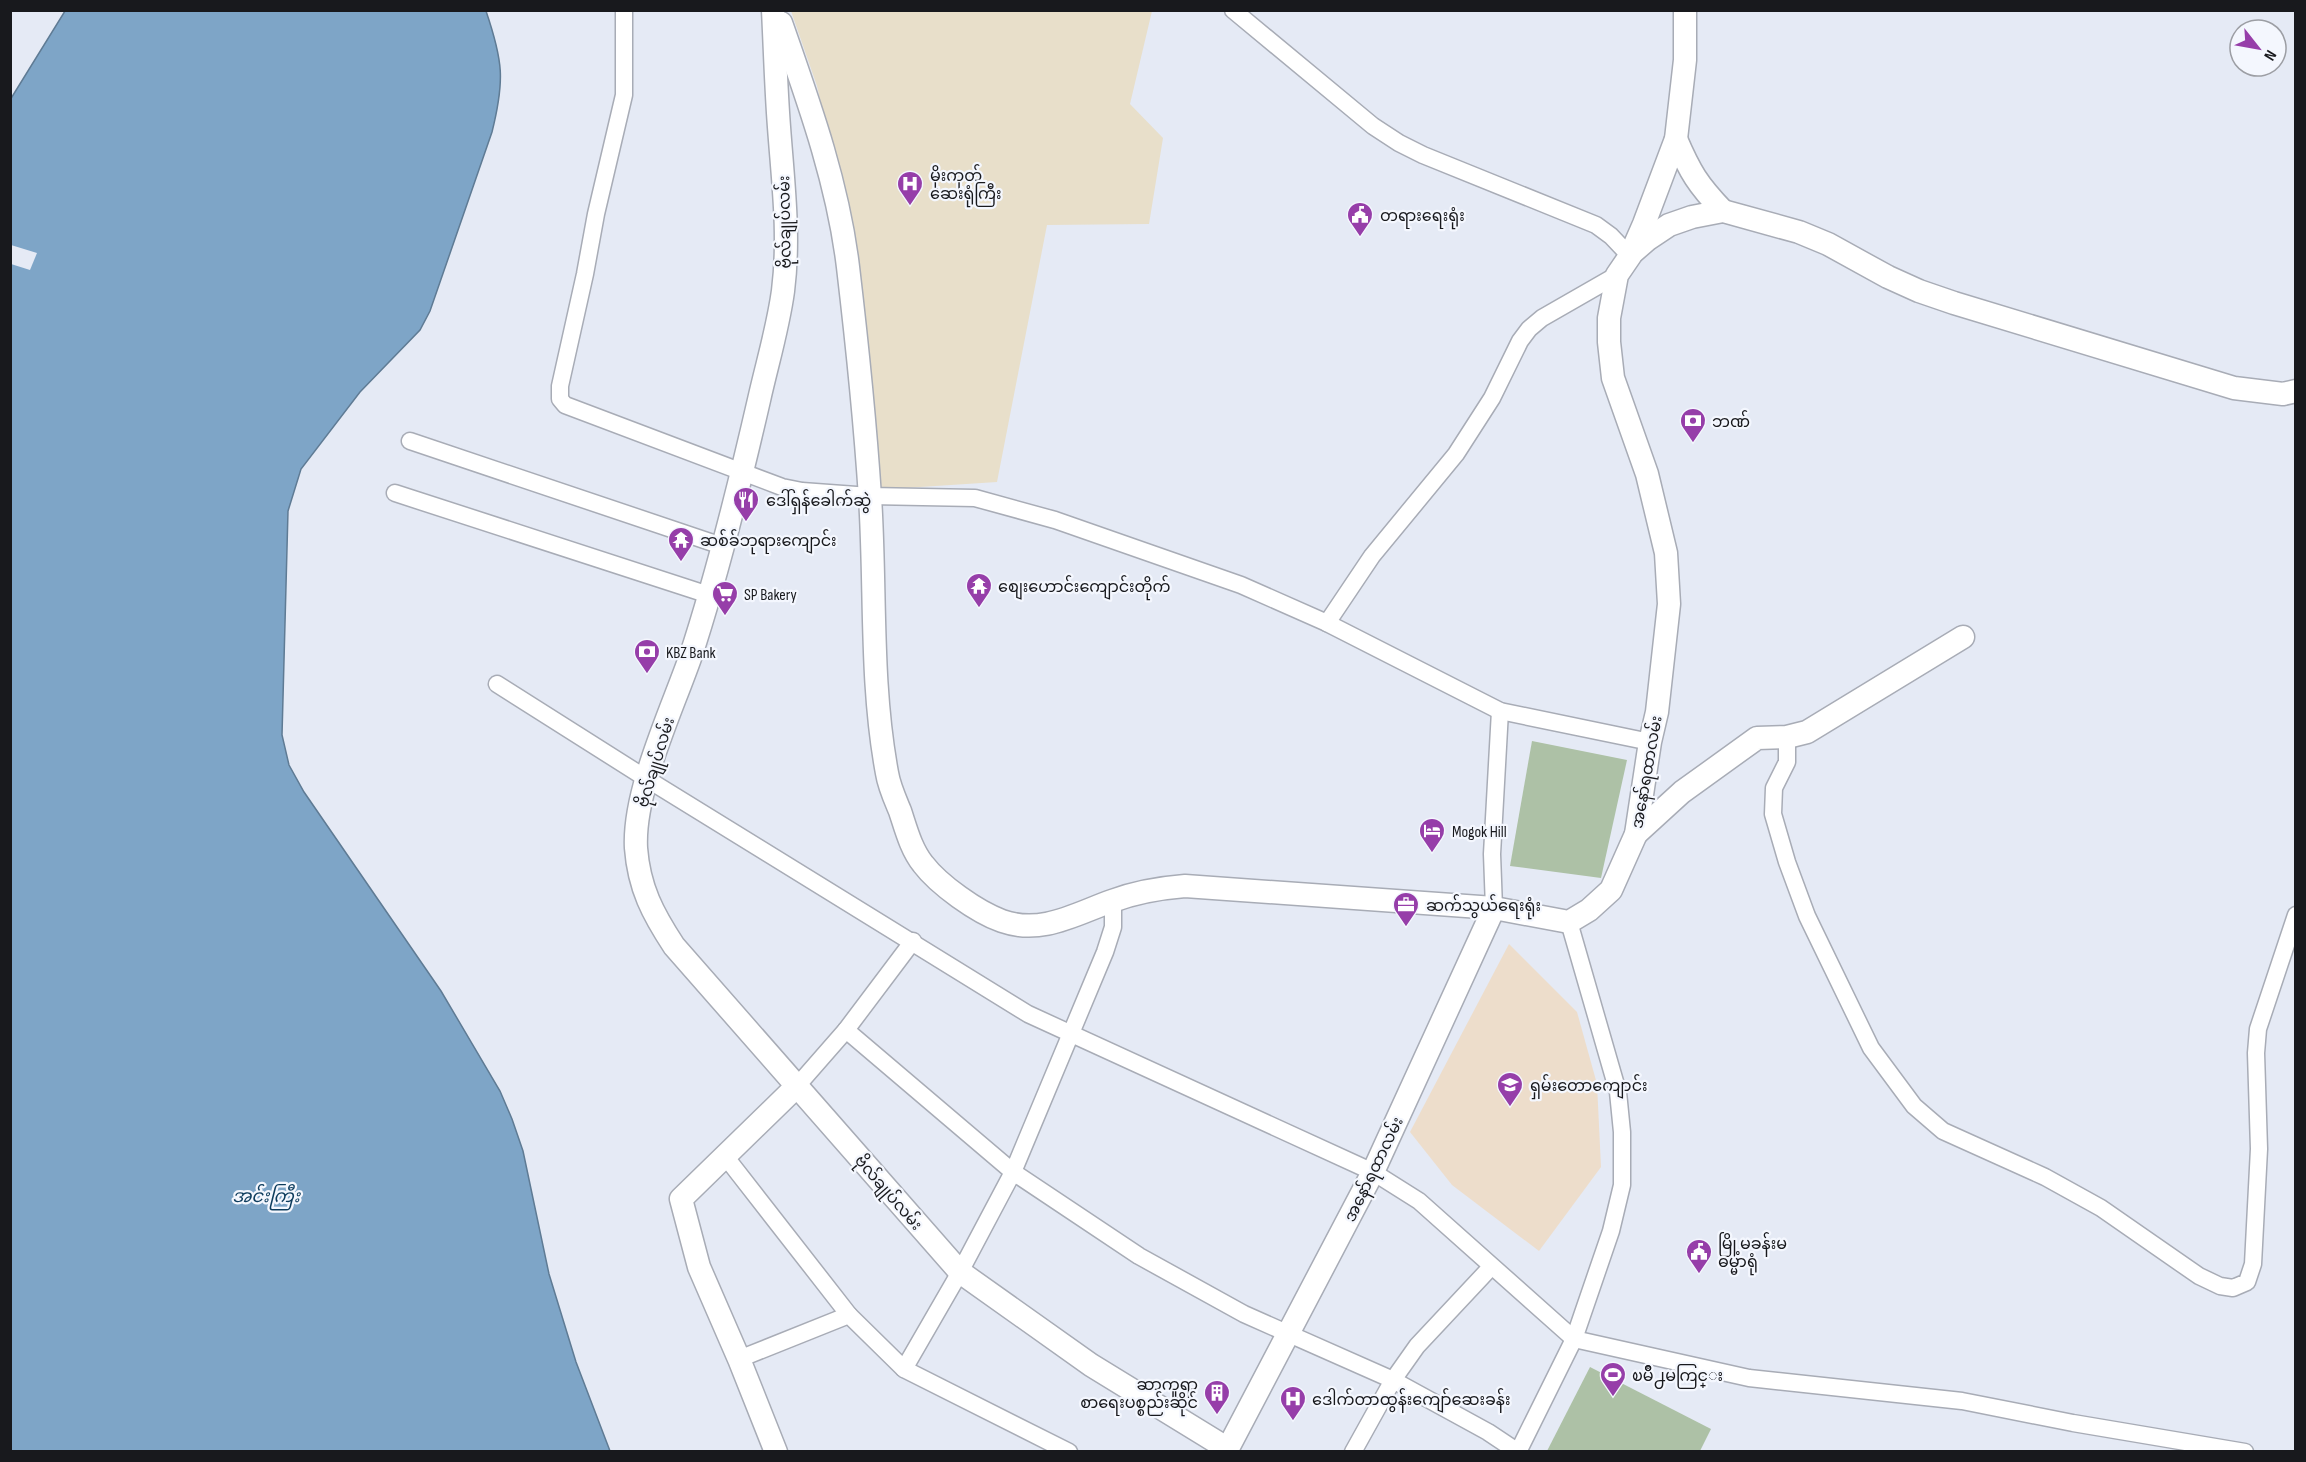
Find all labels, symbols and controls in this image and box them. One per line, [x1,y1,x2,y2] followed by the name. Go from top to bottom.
[2228,18,2288,78] north arrow
[2259,46,2280,64] text: N
[930,164,1002,208] place label: မိုးကုတ်‌ ‌ဆေးရုံကြီး
[895,169,925,207] hospital icon: မိုးကုတ်‌ ‌ဆေးရုံကြီး
[772,175,800,269] street label: ဗိုလ်‌ချုပ်‌လမ်း
[1345,200,1375,238] public building icon: တရားရေးရုံး
[1380,207,1465,230] place label: တရားရေးရုံး
[1678,406,1708,444] bank icon: ဘဏ်
[1712,410,1750,432] place label: ဘဏ်
[731,485,761,523] restaurant icon: ဒေါ်ရှန်ခေါက်ဆွဲ
[766,489,871,515] place label: ဒေါ်ရှန်ခေါက်ဆွဲ
[666,525,696,563] temple icon: ဆစ်ခ်ဘုရားကျောင်း
[700,529,837,555] place label: ဆစ်ခ်ဘုရားကျောင်း
[964,571,994,609] temple icon: စျေးဟောင်းကျောင်းတိုက်
[998,575,1171,601] place label: စျေးဟောင်းကျောင်းတိုက်
[710,579,740,617] supermarket icon: SP Bakery
[744,586,797,605] place label: SP Bakery
[632,637,662,675] bank icon: KBZ Bank
[666,644,716,663] place label: KBZ Bank
[631,714,683,811] street label: ဗိုလ်‌ချုပ်‌လမ်း
[1625,714,1670,831] street label: အ‌နော်‌ရထာလမ်း
[1417,816,1447,854] hotel icon: Mogok Hill
[1452,823,1507,842] place label: Mogok Hill
[1391,890,1421,928] office icon: ဆက်သွယ်ရေးရုံး
[1426,894,1541,920] place label: ဆက်သွယ်ရေးရုံး
[1495,1070,1525,1108] school or university icon: ရှမ်းတောကျောင်း
[1530,1074,1648,1100] place label: ရှမ်းတောကျောင်း
[1338,1113,1411,1226] street label: အ‌နော်‌ရထာလမ်း
[847,1150,928,1237] street label: ဗိုလ်‌ချုပ်‌လမ်း
[232,1183,302,1211] water label: အင်းကြီး
[1718,1232,1787,1276] place label: မြို့မခန်းမ ဓမ္မာရုံ
[1684,1237,1714,1275] public building icon: မြို့မခန်းမ ဓမ္မာရုံ
[1598,1360,1628,1398] sports icon: ၿမိဳ႕မကြင္း
[1632,1364,1723,1389] place label: ၿမိဳ႕မကြင္း
[1080,1376,1198,1417] place label: ဆာကူရာ စာရေးပစ္စည်းဆိုင်
[1202,1378,1232,1416] building icon: ဆာကူရာ စာရေးပစ္စည်းဆိုင်
[1278,1384,1308,1422] hospital icon: ဒေါက်တာထွန်းကျော်ဆေးခန်း
[1312,1388,1511,1413] place label: ဒေါက်တာထွန်းကျော်ဆေးခန်း

